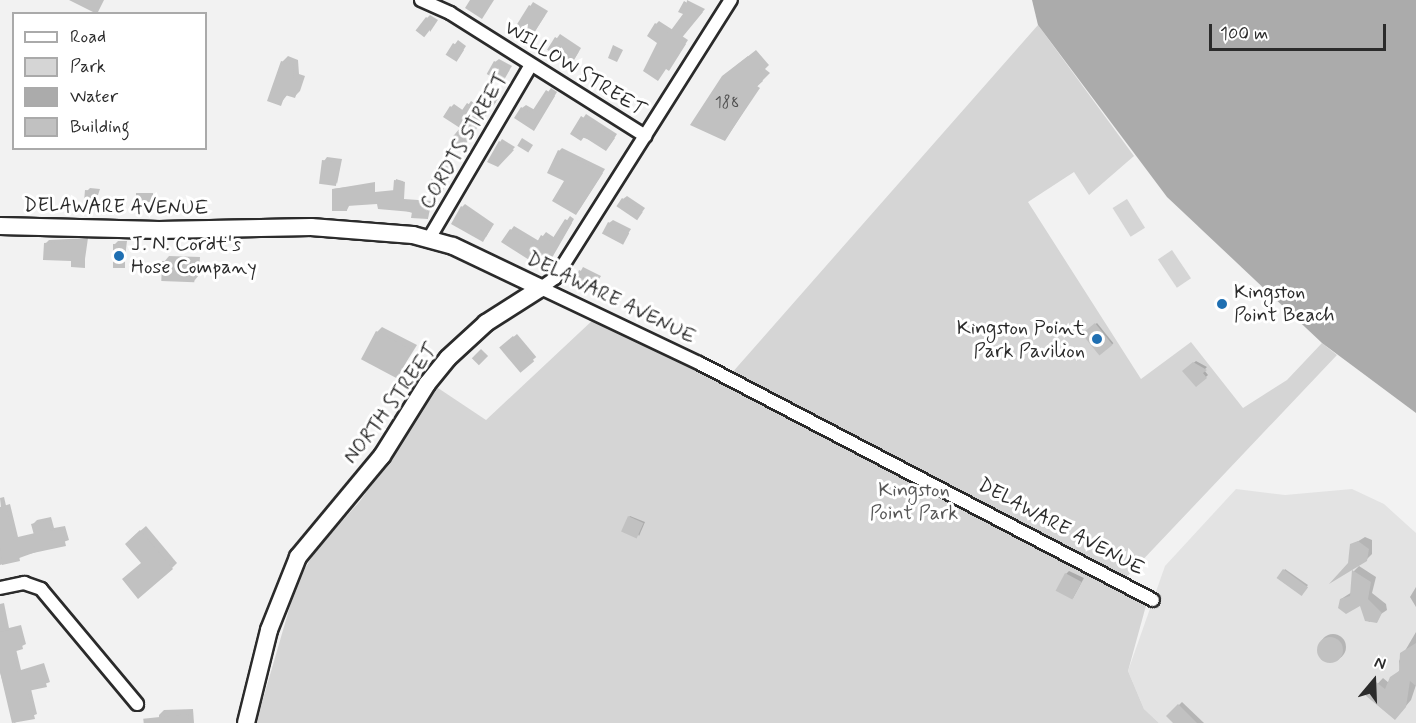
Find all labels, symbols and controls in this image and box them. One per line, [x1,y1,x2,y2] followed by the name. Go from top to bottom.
[12,12,207,150] legend
[1212,12,1389,50] scale bar
[500,16,650,122] street label: WILLOW STREET
[1220,22,1268,46] text: 100 m
[70,25,106,49] text: Road
[70,55,106,79] text: Park
[415,67,513,215] street label: CORDTS STREET
[70,85,118,109] text: Water
[715,93,739,113] house number: 188
[70,115,130,139] text: Building
[23,193,209,221] street label: DELAWARE AVENUE
[131,232,255,279] place label: J. N. Cordt's Hose Company
[523,247,699,349] street label: DELAWARE AVENUE
[112,249,126,263] marker: J. N. Cordt's Hose Company
[1234,280,1335,327] place label: Kingston Point Beach
[1215,297,1229,311] marker: Kingston Point Beach
[965,316,1085,363] place label: Kingston Point Park Pavilion
[1090,332,1104,346] marker: Kingston Point Park Pavilion
[339,339,443,469] street label: NORTH STREET
[974,473,1148,581] street label: DELAWARE AVENUE
[870,478,958,525] park label: Kingston Point Park
[1344,651,1404,711] north arrow
[1372,652,1388,675] text: N

